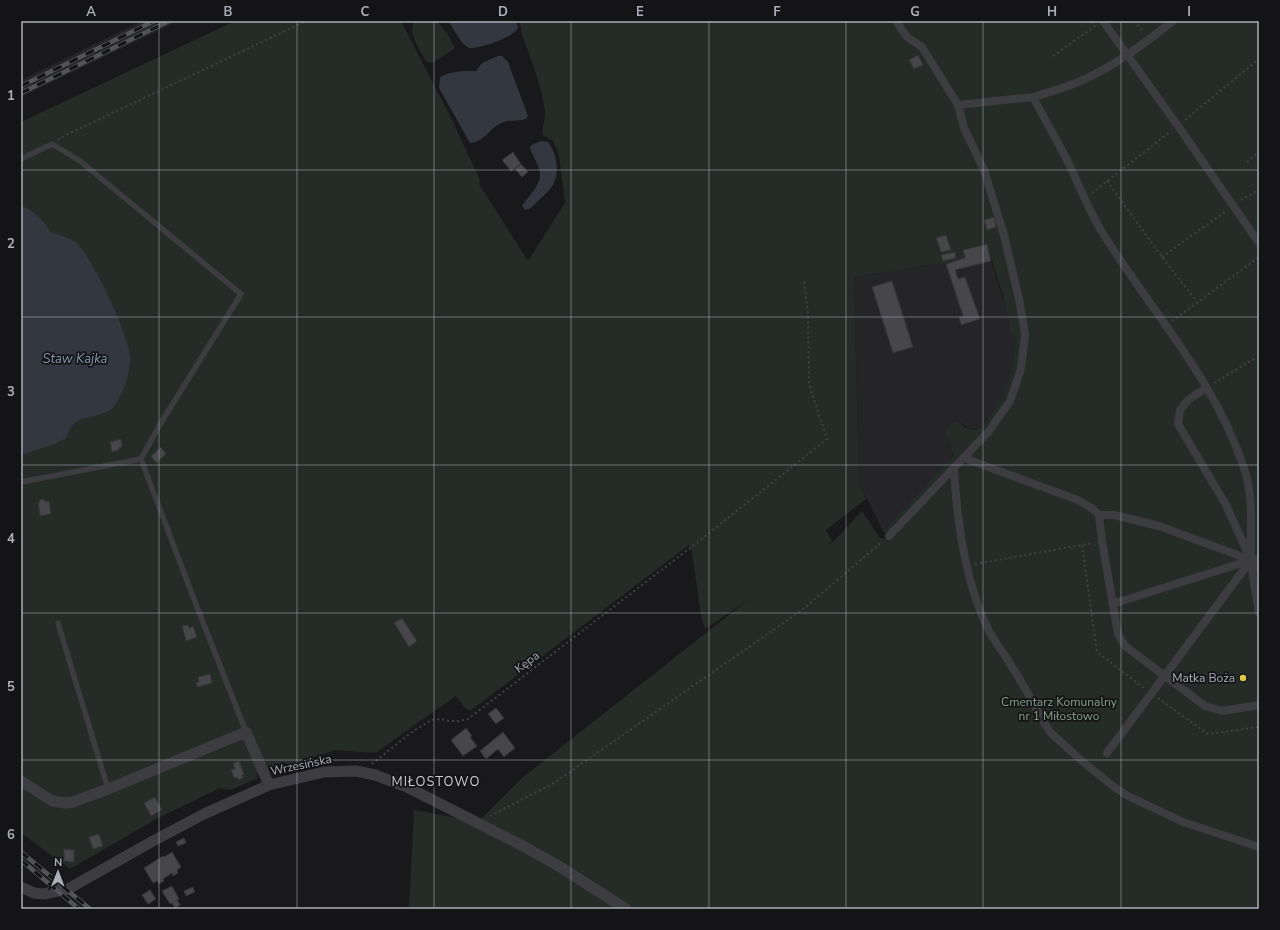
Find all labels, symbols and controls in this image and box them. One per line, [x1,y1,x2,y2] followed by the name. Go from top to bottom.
[86,3,96,21] text: A
[224,3,233,21] text: B
[361,3,370,21] text: C
[498,3,508,21] text: D
[636,3,644,21] text: E
[773,3,781,21] text: F
[910,3,920,21] text: G
[1047,3,1057,21] text: H
[1187,3,1191,21] text: I
[7,87,15,105] text: 1
[7,235,15,253] text: 2
[42,350,108,368] water label: Staw Kajka
[7,383,15,401] text: 3
[7,530,15,548] text: 4
[511,647,543,677] street label: Kępa
[1172,670,1235,686] place label: Matka Boża
[1238,673,1248,683] marker: Matka Boża
[7,678,15,696] text: 5
[1001,694,1118,724] park label: Cmentarz Komunalny nr 1 Miłostowo
[269,751,333,779] street label: Wrzesińska
[392,773,480,791] district label: MIŁOSTOWO
[7,826,15,844] text: 6
[38,852,78,892] north arrow
[54,855,62,870] text: N

